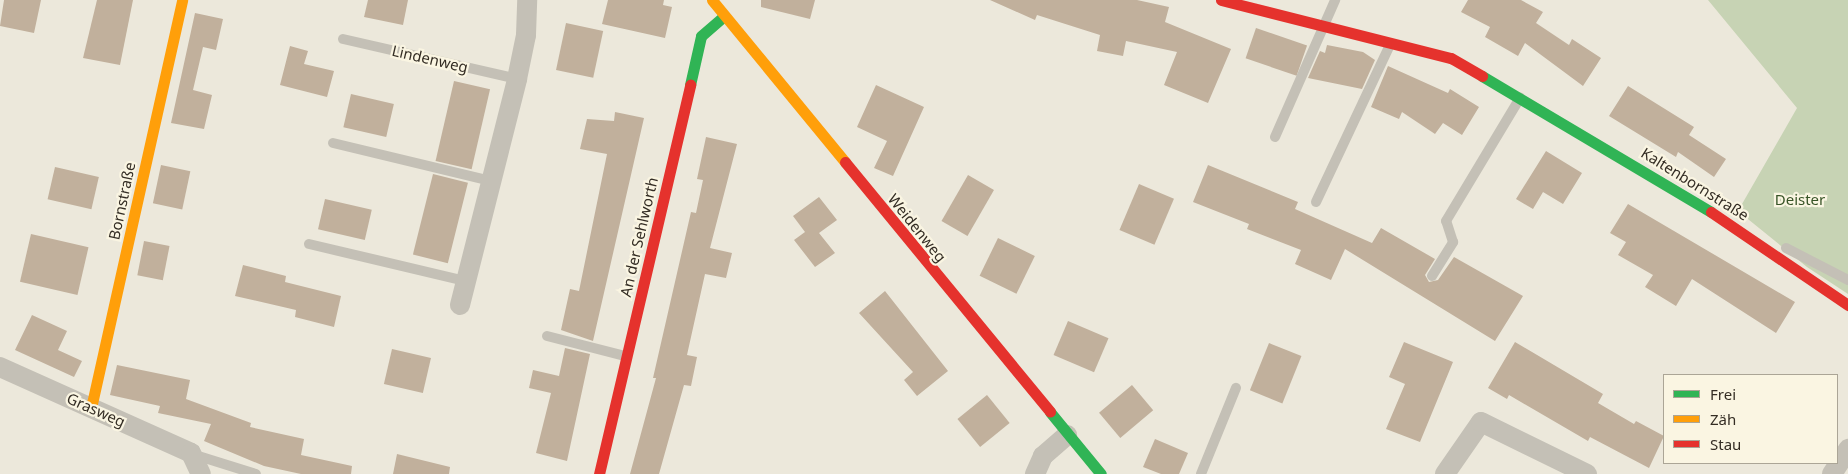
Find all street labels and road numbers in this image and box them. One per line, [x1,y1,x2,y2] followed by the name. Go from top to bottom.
[390,42,470,76] street label: Lindenweg
[1638,144,1752,224] street label: Kaltenbornstraße
[105,160,139,242] street label: Bornstraße
[616,175,662,299] street label: An der Sehlworth
[884,190,950,266] street label: Weidenweg
[64,389,128,431] street label: Grasweg

